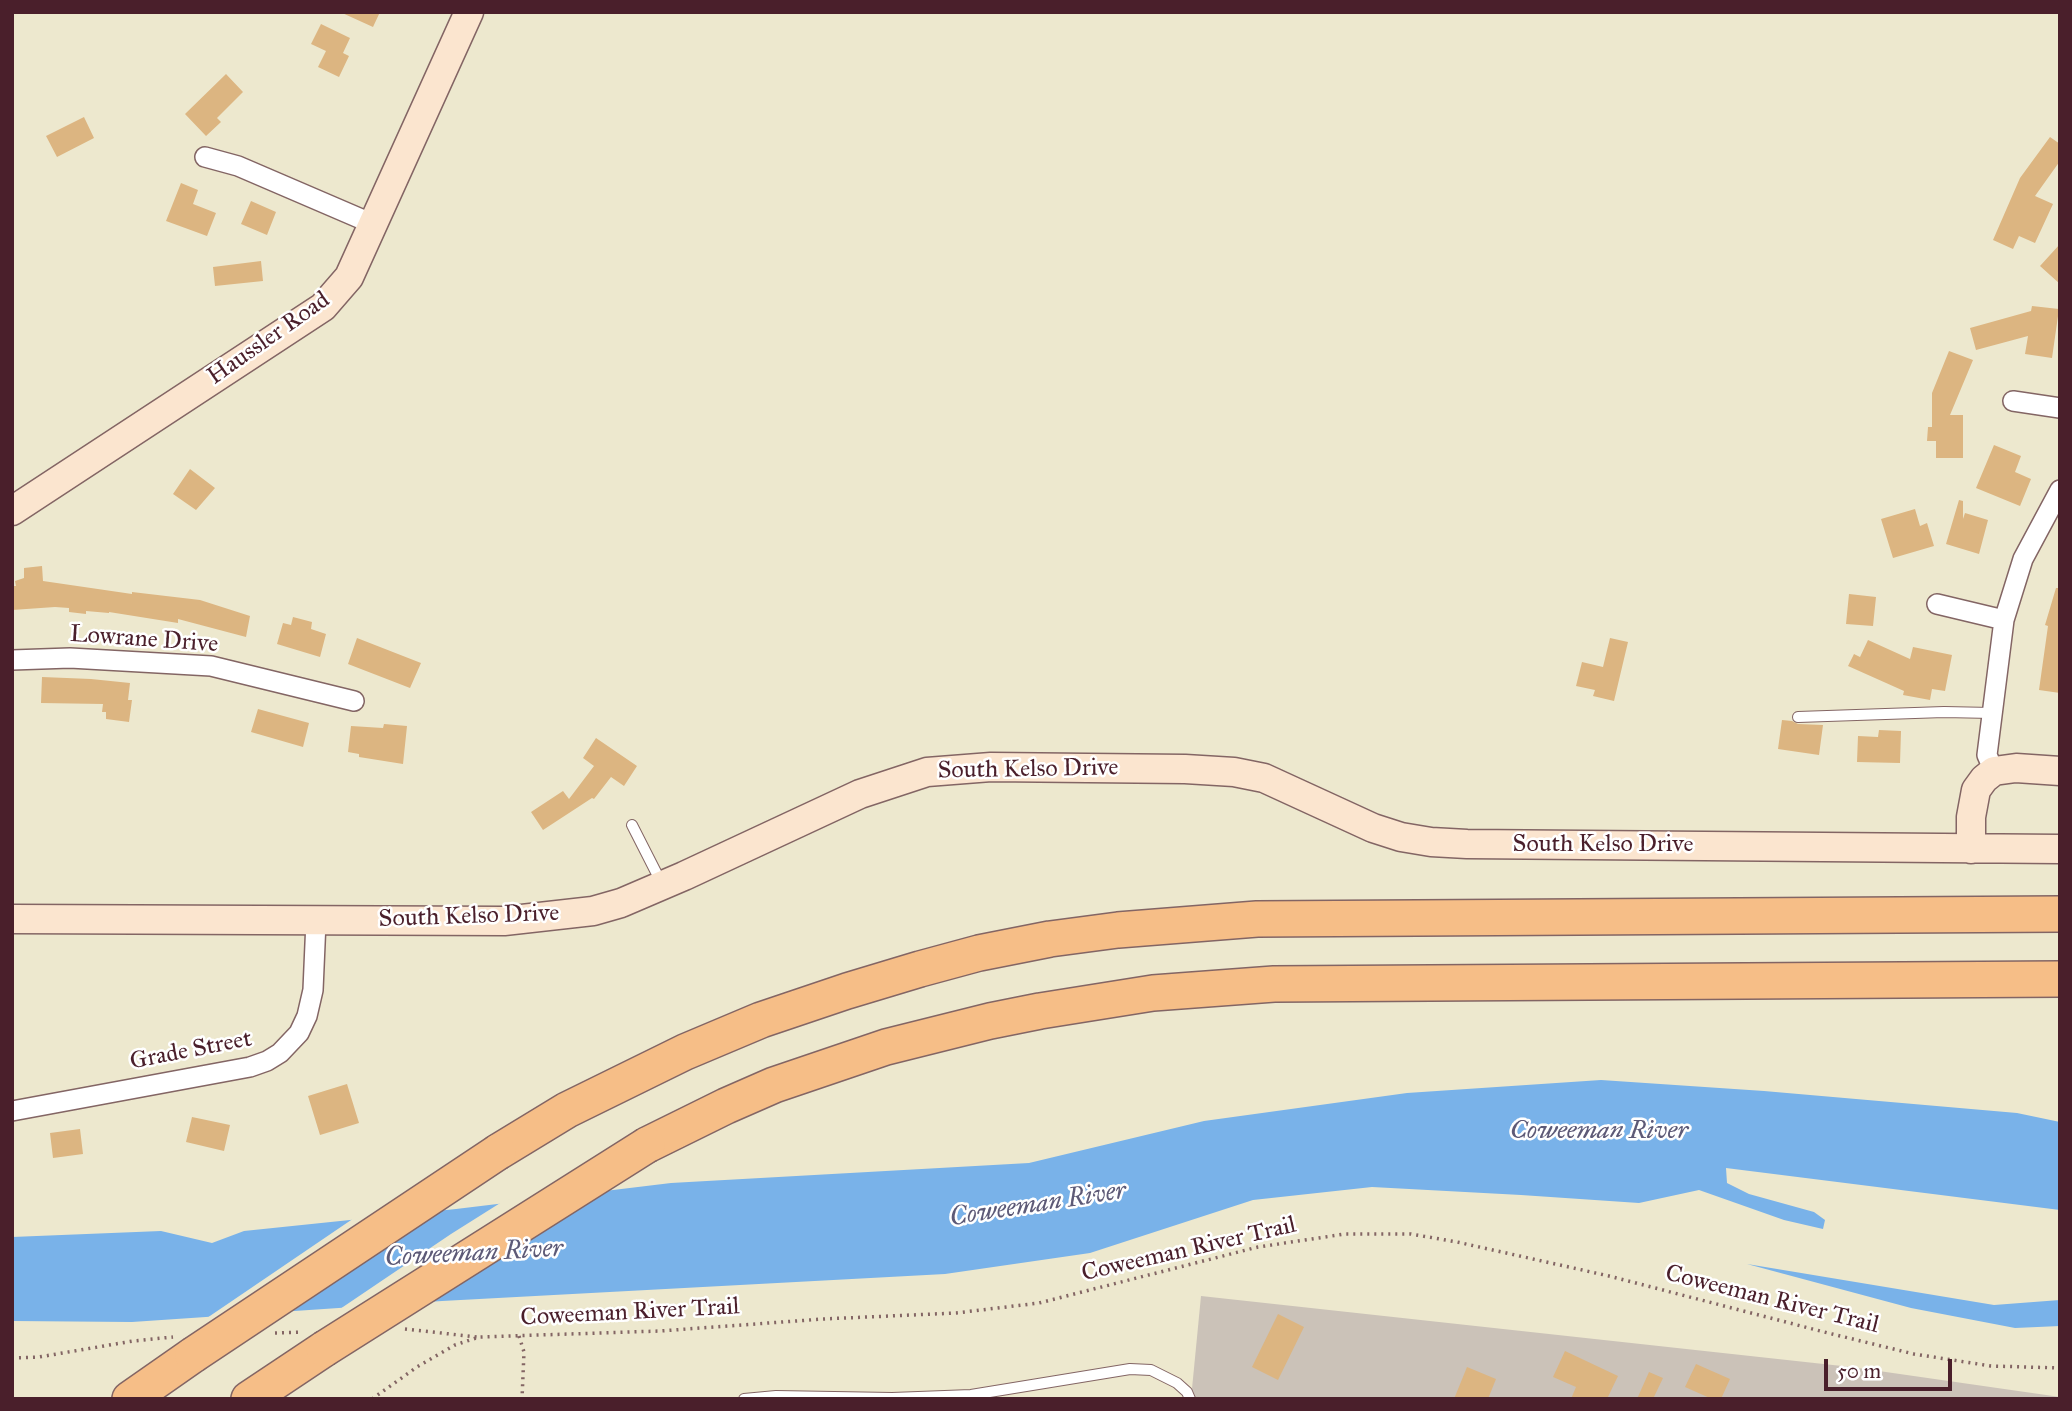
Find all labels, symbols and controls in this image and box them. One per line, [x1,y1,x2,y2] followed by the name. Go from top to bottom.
[202,286,336,392] street label: Haussler Road
[69,620,219,660] street label: Lowrane Drive
[937,754,1119,786] street label: South Kelso Drive
[1513,831,1693,859] street label: South Kelso Drive
[378,899,560,935] street label: South Kelso Drive
[128,1025,254,1077] street label: Grade Street
[1510,1116,1688,1148] water label: Coweeman River
[948,1176,1128,1234] water label: Coweeman River
[1079,1211,1299,1289] street label: Coweeman River Trail
[384,1234,564,1274] water label: Coweeman River
[1662,1260,1882,1340] street label: Coweeman River Trail
[520,1293,740,1333] street label: Coweeman River Trail
[1827,1344,1955,1388] scale bar
[1837,1358,1881,1384] text: 50 m

